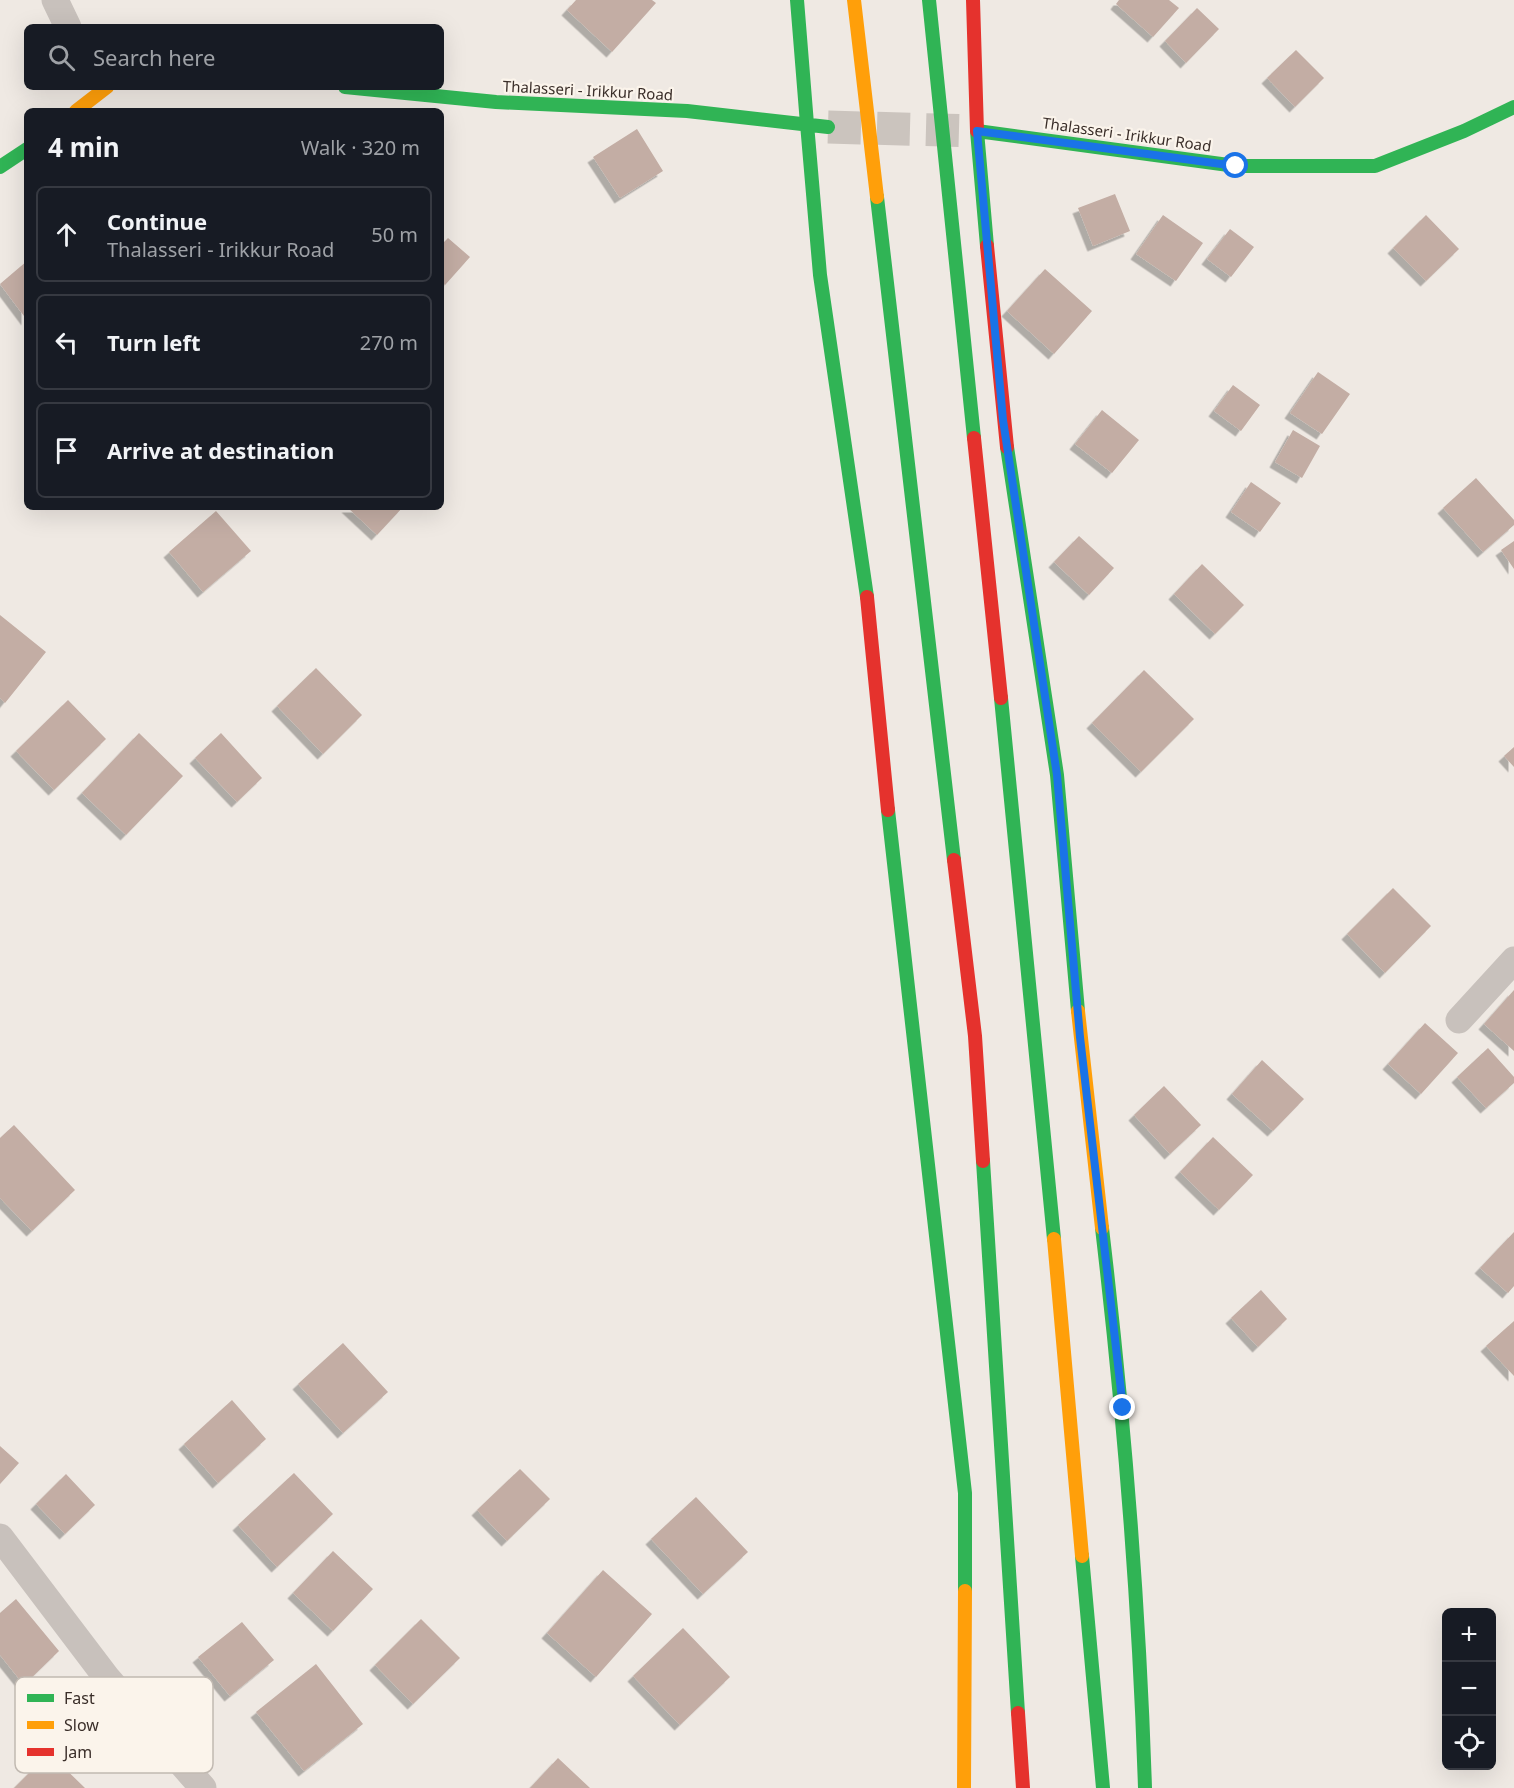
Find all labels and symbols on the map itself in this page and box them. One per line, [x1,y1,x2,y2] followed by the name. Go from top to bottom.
[502,76,674,104] street label: Thalasseri - Irikkur Road
[1041,112,1213,156] street label: Thalasseri - Irikkur Road
[1222,152,1248,178] route start
[1109,1394,1135,1420] route end
[15,1677,213,1773] legend
[64,1687,95,1709] text: Fast
[64,1714,99,1736] text: Slow
[62,1741,92,1763] text: Jam

